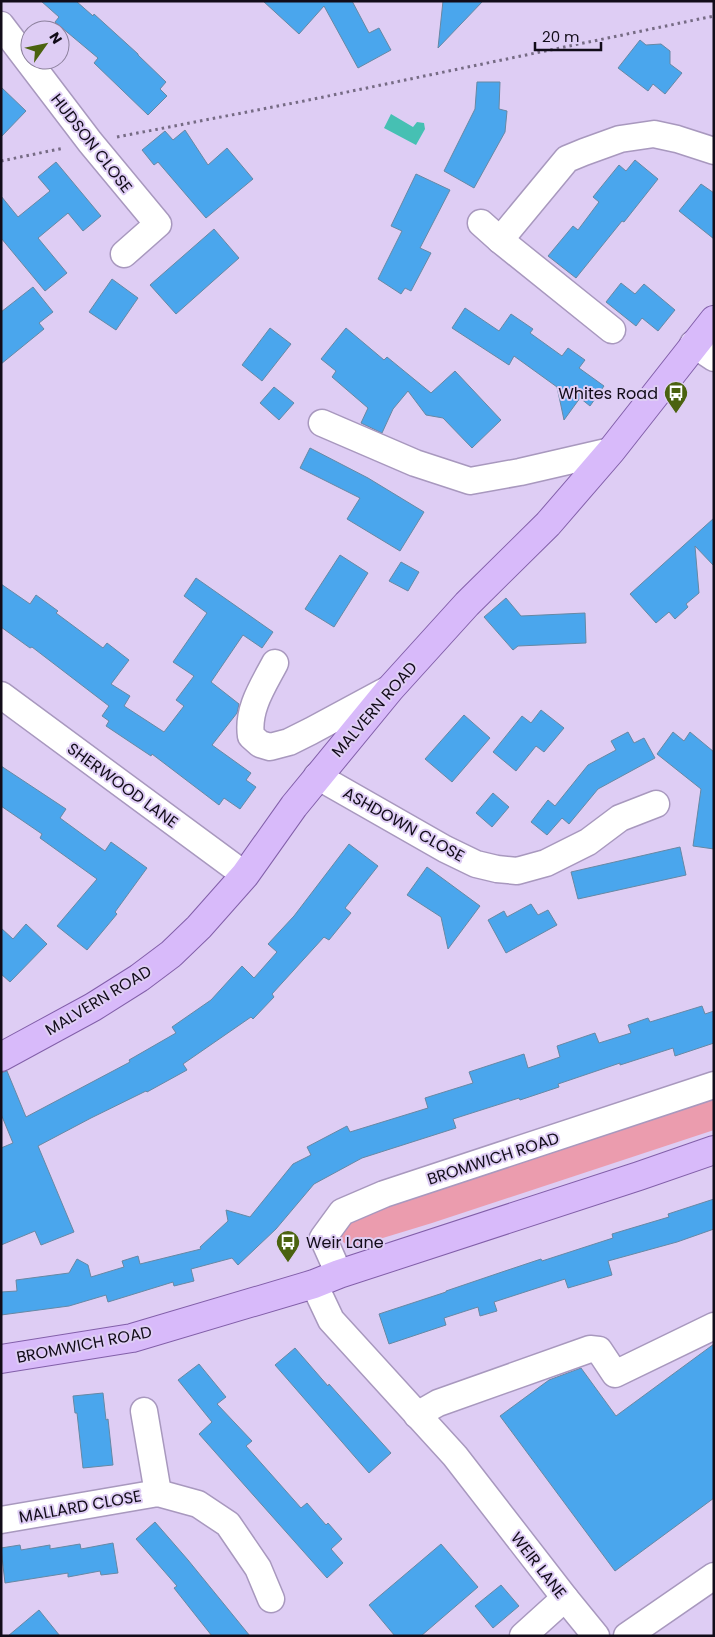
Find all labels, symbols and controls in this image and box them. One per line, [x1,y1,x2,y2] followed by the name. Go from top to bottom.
[20,20,70,70] north arrow
[535,20,601,52] scale bar
[542,26,580,47] text: 20 m
[45,28,67,48] text: N
[46,89,138,198] street label: HUDSON CLOSE
[663,380,689,414] bus stop icon: Whites Road
[558,382,658,405] place label: Whites Road
[326,656,422,762] street label: MALVERN ROAD
[63,737,183,833] street label: SHERWOOD LANE
[339,781,469,867] street label: ASHDOWN CLOSE
[41,960,156,1041] street label: MALVERN ROAD
[424,1126,562,1191] street label: BROMWICH ROAD
[275,1229,301,1263] bus stop icon: Weir Lane
[306,1231,384,1254] place label: Weir Lane
[14,1320,154,1369] street label: BROMWICH ROAD
[17,1484,143,1529] street label: MALLARD CLOSE
[505,1527,572,1603] street label: WEIR LANE

